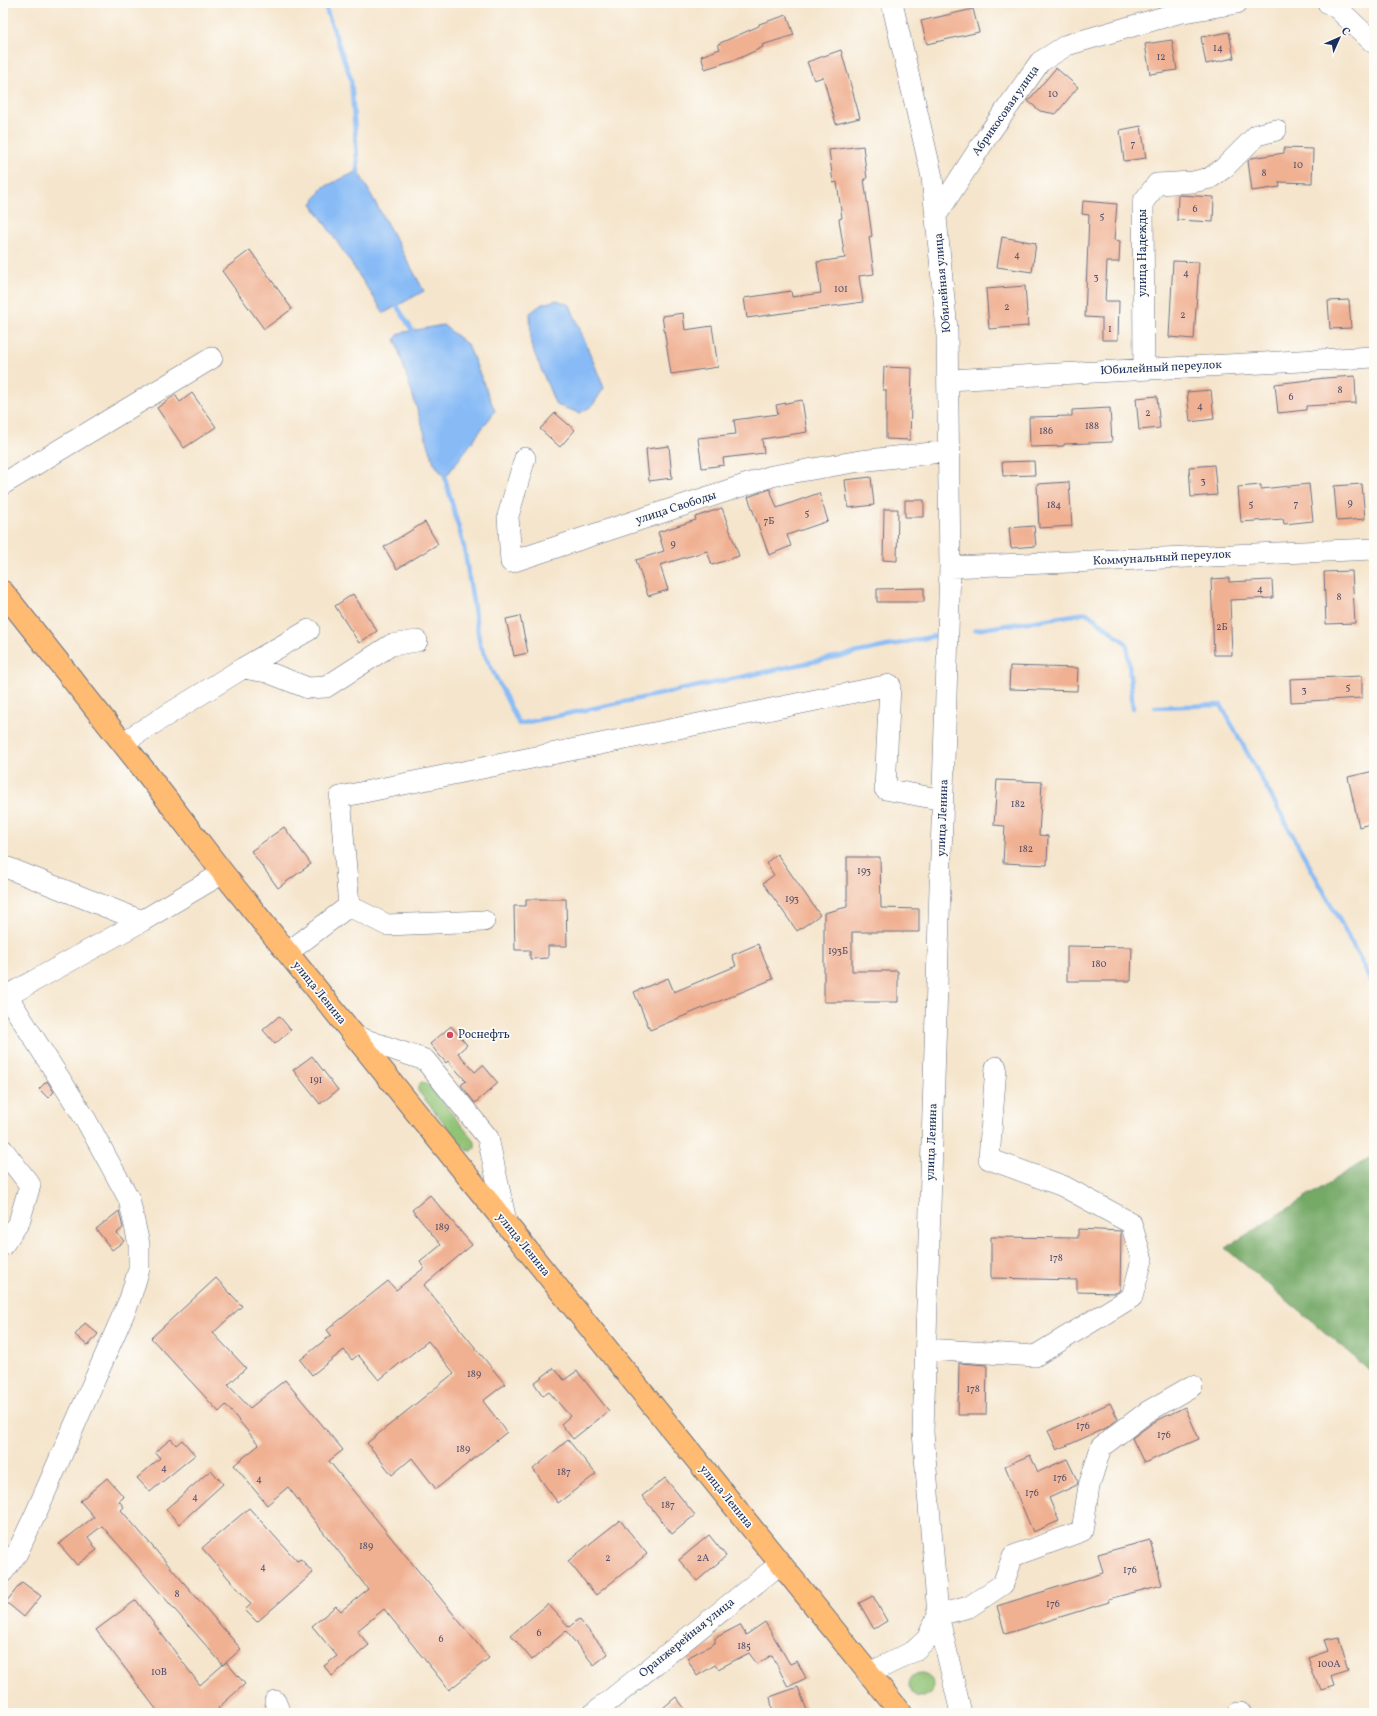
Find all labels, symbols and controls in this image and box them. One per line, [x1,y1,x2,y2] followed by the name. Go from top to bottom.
[1319,18,1359,58] north arrow
[1337,24,1353,40] text: С
[1213,41,1223,55] house number: 14
[1156,50,1166,64] house number: 12
[969,63,1043,159] street label: Абрикосовая улица
[1048,87,1058,101] house number: 10
[1131,137,1136,151] house number: 7
[1293,158,1303,172] house number: 10
[1261,166,1267,180] house number: 8
[1192,202,1198,216] house number: 6
[1135,208,1151,297] street label: улица Надежды
[1100,209,1105,223] house number: 5
[931,232,955,334] street label: Юбилейная улица
[1014,248,1020,262] house number: 4
[1183,266,1189,280] house number: 4
[1093,270,1099,284] house number: 3
[834,282,848,296] house number: 101
[1004,300,1010,314] house number: 2
[1180,308,1186,322] house number: 2
[1108,322,1112,336] house number: 1
[1100,357,1223,379] street label: Юбилейный переулок
[1337,383,1343,397] house number: 8
[1288,390,1294,404] house number: 6
[1197,399,1203,413] house number: 4
[1145,406,1151,420] house number: 2
[1085,419,1099,433] house number: 188
[1039,424,1053,438] house number: 186
[1200,474,1206,488] house number: 3
[634,487,719,529] street label: улица Свободы
[1347,496,1353,510] house number: 9
[1249,497,1254,511] house number: 5
[1294,497,1299,511] house number: 7
[1047,498,1061,512] house number: 184
[805,506,810,520] house number: 5
[763,514,775,528] house number: 7Б
[670,537,676,551] house number: 9
[1093,546,1232,570] street label: Коммунальный переулок
[1257,582,1263,596] house number: 4
[1336,590,1342,604] house number: 8
[1216,620,1228,634] house number: 2Б
[1346,680,1351,694] house number: 5
[1301,683,1307,697] house number: 3
[934,779,952,857] street label: улица Ленина
[1011,797,1025,811] house number: 182
[1019,842,1033,856] house number: 182
[857,864,871,878] house number: 193
[785,892,799,906] house number: 193
[828,944,848,958] house number: 193Б
[1092,957,1106,971] house number: 180
[288,958,350,1028] street label: улица Ленина
[458,1027,510,1043] place label: Роснефть
[445,1030,455,1040] marker: Роснефть
[310,1073,323,1087] house number: 191
[923,1103,941,1181] street label: улица Ленина
[492,1210,554,1280] street label: улица Ленина
[435,1220,449,1234] house number: 189
[1049,1251,1063,1265] house number: 178
[467,1367,481,1381] house number: 189
[966,1382,980,1396] house number: 178
[1076,1419,1090,1433] house number: 176
[1157,1428,1171,1442] house number: 176
[456,1442,470,1456] house number: 189
[161,1461,167,1475] house number: 4
[695,1462,757,1532] street label: улица Ленина
[557,1465,571,1479] house number: 187
[1053,1471,1067,1485] house number: 176
[256,1472,262,1486] house number: 4
[1025,1486,1039,1500] house number: 176
[192,1490,198,1504] house number: 4
[661,1498,675,1512] house number: 187
[359,1539,373,1553] house number: 189
[605,1551,611,1565] house number: 2
[697,1551,709,1565] house number: 2А
[260,1560,266,1574] house number: 4
[1123,1563,1137,1577] house number: 176
[174,1587,180,1601] house number: 8
[636,1594,738,1682] street label: Оранжерейная улица
[1046,1597,1060,1611] house number: 176
[536,1626,542,1640] house number: 6
[438,1632,444,1646] house number: 6
[737,1639,751,1653] house number: 185
[1317,1657,1341,1671] house number: 100А
[151,1665,167,1679] house number: 10В

